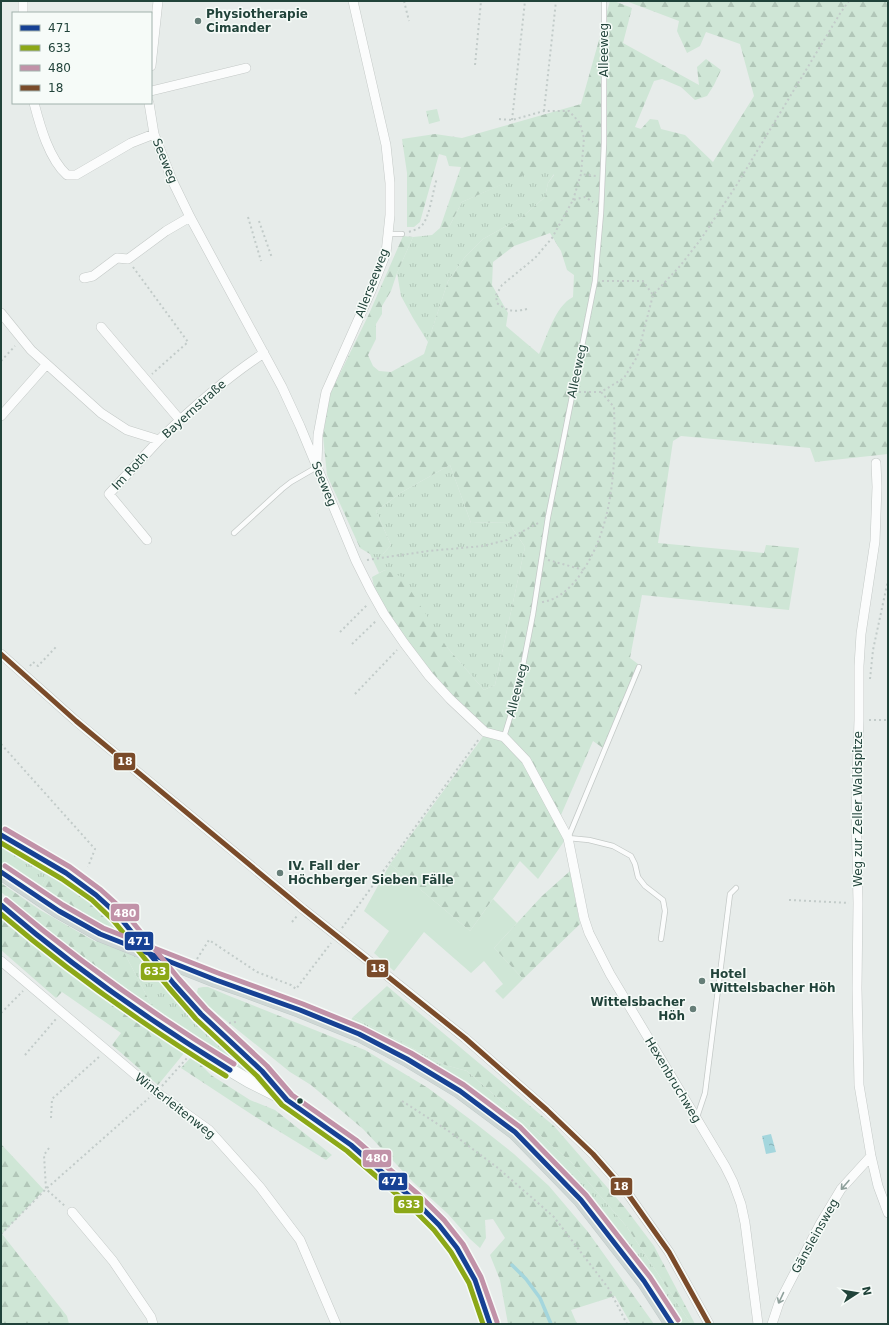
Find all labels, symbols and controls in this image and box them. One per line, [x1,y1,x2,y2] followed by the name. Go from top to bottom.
[206,7,308,35] place label: Physiotherapie Cimander
[12,12,152,104] legend
[193,16,203,26] marker: Physiotherapie Cimander
[48,21,71,35] text: 471
[597,23,611,77] street label: Alleeweg
[48,41,71,55] text: 633
[48,61,71,75] text: 480
[48,81,63,95] text: 18
[150,136,180,186] street label: Seeweg
[352,246,392,320] street label: Allerseeweg
[564,343,590,399] street label: Alleeweg
[159,377,229,441] street label: Bayernstraße
[109,449,151,493] street label: Im Roth
[309,459,339,509] street label: Seeweg
[504,662,530,718] street label: Alleeweg
[851,731,865,887] street label: Weg zur Zeller Waldspitze
[113,752,136,771] line badge: 18
[117,755,133,768] text: 18
[288,859,454,887] place label: IV. Fall der Höchberger Sieben Fälle
[275,868,285,878] marker: IV. Fall der Höchberger Sieben Fälle
[110,903,140,922] line badge: 480
[114,907,137,920] text: 480
[124,931,154,951] line badge: 471
[128,935,150,948] text: 471
[366,959,389,978] line badge: 18
[140,962,170,981] line badge: 633
[370,962,386,975] text: 18
[144,965,166,978] text: 633
[710,967,836,995] place label: Hotel Wittelsbacher Höh
[697,976,707,986] marker: Hotel Wittelsbacher Höh
[590,995,685,1023] place label: Wittelsbacher Höh
[688,1004,698,1014] marker: Wittelsbacher Höh
[642,1035,704,1125] street label: Hexenbruchweg
[132,1070,218,1142] street label: Winterleitenweg
[295,1096,305,1106] unlabelled marker
[362,1149,392,1168] line badge: 480
[366,1152,389,1165] text: 480
[378,1172,408,1191] line badge: 471
[382,1175,404,1188] text: 471
[610,1177,633,1196] line badge: 18
[841,1179,850,1189] one-way arrow
[613,1180,629,1193] text: 18
[393,1195,424,1214] line badge: 633
[789,1196,841,1276] street label: Gänsleinsweg
[398,1198,420,1211] text: 633
[837,1273,877,1313] north arrow
[859,1285,874,1297] text: N
[777,1292,784,1304] one-way arrow

